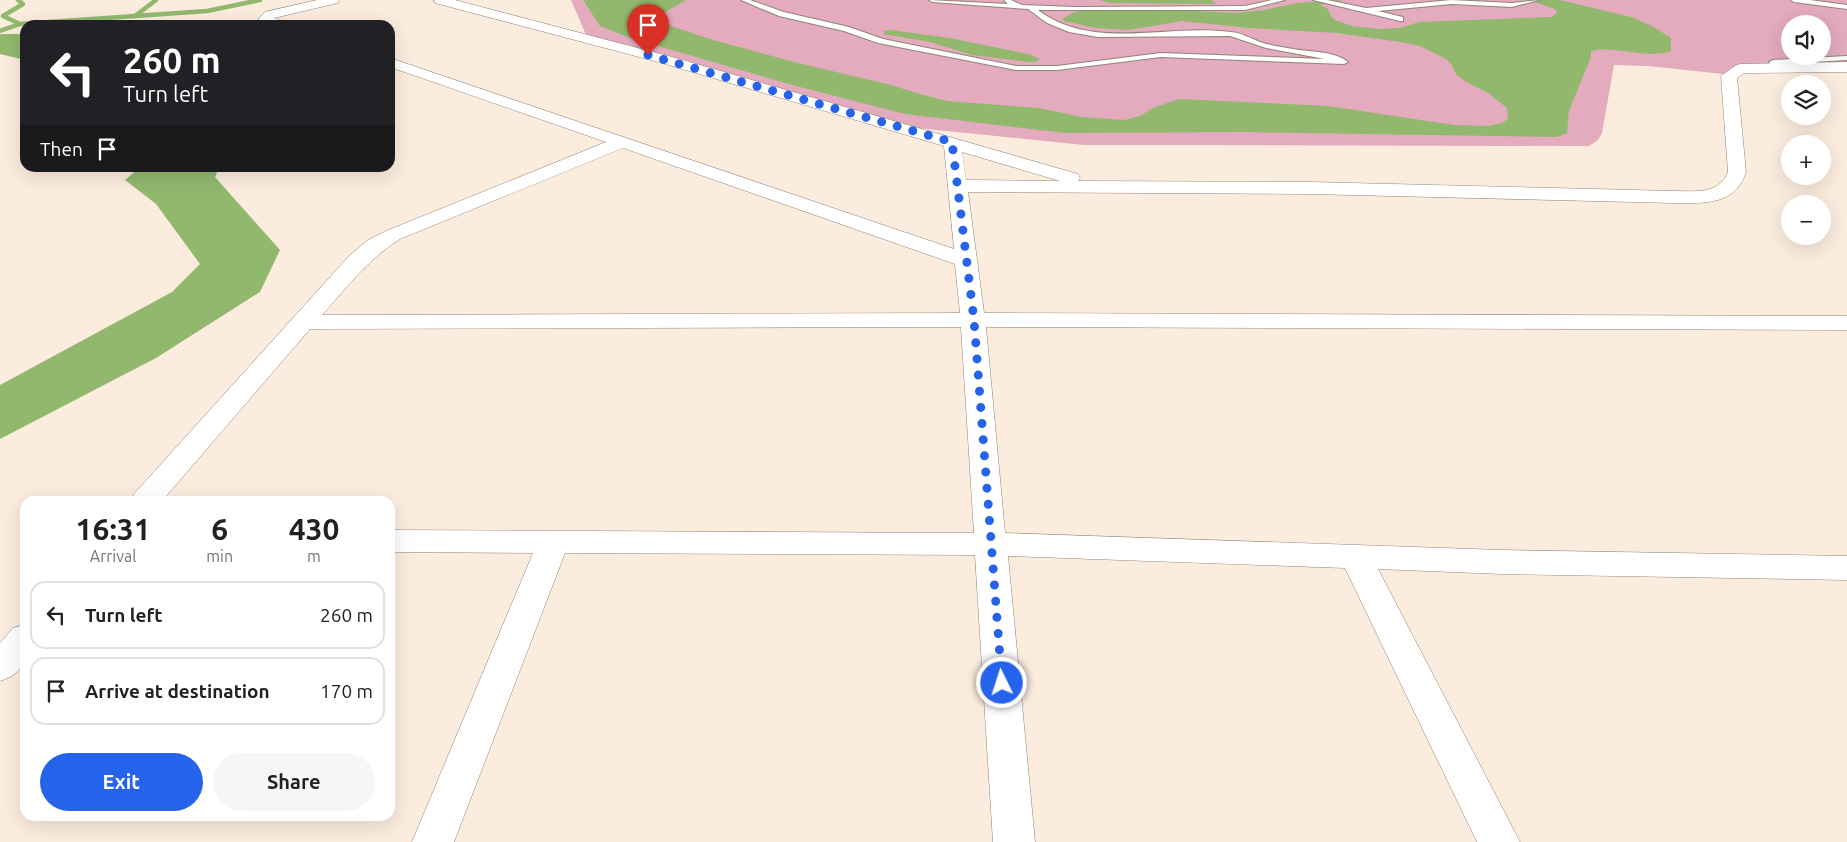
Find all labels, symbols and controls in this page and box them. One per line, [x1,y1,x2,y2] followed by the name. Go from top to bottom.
[627,4,669,55] pin
[634,11,662,39] icon: arrive
[1781,15,1831,245] map controls
[1781,15,1831,65] button: sound
[40,40,105,105] icon: left
[123,40,221,80] text: 260 m
[1781,75,1831,125] button: layers
[123,81,208,106] text: Turn left
[93,135,121,163] icon: arrive
[1781,135,1831,185] button: +
[40,138,83,160] text: Then
[1781,195,1831,245] button: −
[76,512,151,546] text: 16:31
[211,512,228,546] text: 6
[289,512,339,546] text: 430
[90,547,136,565] text: Arrival
[206,547,233,565] text: min
[307,547,321,565] text: m
[42,601,70,629] icon: left
[85,604,163,626] text: Turn left
[320,604,373,626] text: 260 m
[975,656,1027,708] position arrow
[42,677,70,705] icon: arrive
[85,680,270,702] text: Arrive at destination
[320,680,373,702] text: 170 m
[40,753,203,811] button: Exit
[213,753,375,811] button: Share

